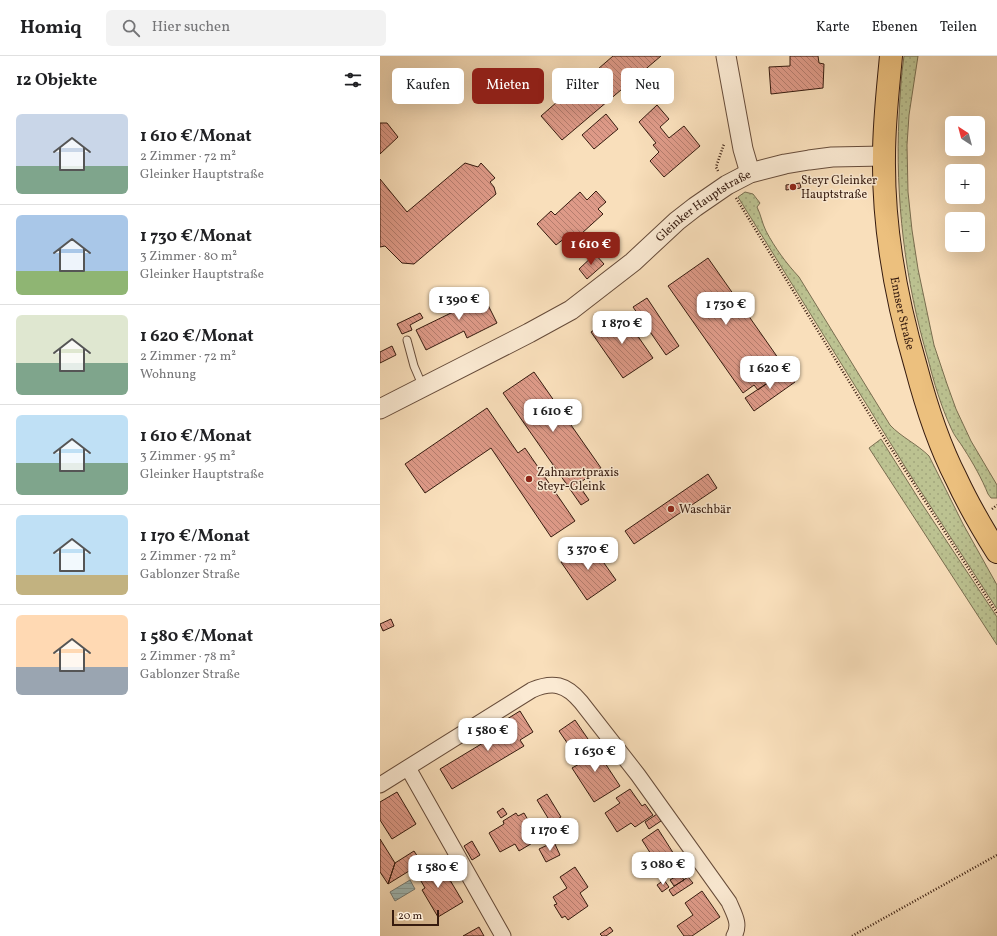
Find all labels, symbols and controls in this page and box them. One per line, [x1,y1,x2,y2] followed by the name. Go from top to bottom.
[106,10,386,46] search box
[20,15,82,41] text: Homiq
[120,17,142,39] icon: search
[152,17,230,38] text: Hier suchen
[816,18,850,37] text: Karte
[872,18,918,37] text: Ebenen
[940,18,977,37] text: Teilen
[392,68,464,104] chip: Kaufen
[472,68,544,104] chip: Mieten
[552,68,613,104] chip: Filter
[621,68,674,104] chip: Neu
[16,69,97,92] text: 12 Objekte
[342,69,364,91] icon: filters
[945,116,985,156] north arrow
[945,116,985,252] map controls
[140,125,252,148] text: 1 610 €/Monat
[48,130,96,178] icon: home
[140,148,236,166] text: 2 Zimmer · 72 m²
[945,164,985,204] button: +
[140,166,264,184] text: Gleinker Hauptstraße
[652,167,754,246] street label: Gleinker Hauptstraße
[801,173,877,203] place label: Steyr Gleinker Hauptstraße
[788,182,798,192] marker: Steyr Gleinker Hauptstraße
[945,212,985,252] button: −
[140,225,252,248] text: 1 730 €/Monat
[48,231,96,279] icon: home
[554,232,628,266] pin: 1 610 €
[571,236,611,254] text: 1 610 €
[140,248,237,266] text: 3 Zimmer · 80 m²
[140,266,264,284] text: Gleinker Hauptstraße
[886,276,918,352] street label: Ennser Straße
[422,287,496,321] pin: 1 390 €
[438,291,480,309] text: 1 390 €
[689,292,763,326] pin: 1 730 €
[706,296,746,314] text: 1 730 €
[585,311,659,345] pin: 1 870 €
[602,315,642,333] text: 1 870 €
[140,325,254,348] text: 1 620 €/Monat
[48,331,96,379] icon: home
[140,348,236,366] text: 2 Zimmer · 72 m²
[733,356,807,390] pin: 1 620 €
[749,360,791,378] text: 1 620 €
[140,366,196,384] text: Wohnung
[516,399,590,433] pin: 1 610 €
[533,403,573,421] text: 1 610 €
[140,425,252,448] text: 1 610 €/Monat
[48,431,96,479] icon: home
[140,448,236,466] text: 3 Zimmer · 95 m²
[537,465,619,495] place label: Zahnarztpraxis Steyr-Gleink
[140,466,264,484] text: Gleinker Hauptstraße
[524,474,534,484] marker: Zahnarztpraxis Steyr-Gleink
[679,502,731,518] place label: Waschbär
[666,504,676,514] marker: Waschbär
[140,525,250,548] text: 1 170 €/Monat
[48,531,96,579] icon: home
[551,537,625,571] pin: 3 370 €
[567,541,609,559] text: 3 370 €
[140,548,236,566] text: 2 Zimmer · 72 m²
[140,566,240,584] text: Gablonzer Straße
[140,625,253,648] text: 1 580 €/Monat
[48,631,96,679] icon: home
[140,648,236,666] text: 2 Zimmer · 78 m²
[140,666,240,684] text: Gablonzer Straße
[451,718,525,752] pin: 1 580 €
[467,722,509,740] text: 1 580 €
[558,739,632,773] pin: 1 630 €
[574,743,616,761] text: 1 630 €
[513,818,587,852] pin: 1 170 €
[530,822,570,840] text: 1 170 €
[626,852,700,886] pin: 3 080 €
[401,855,475,889] pin: 1 580 €
[641,856,685,874] text: 3 080 €
[417,859,459,877] text: 1 580 €
[392,908,439,927] scale bar
[398,909,422,924] text: 20 m

